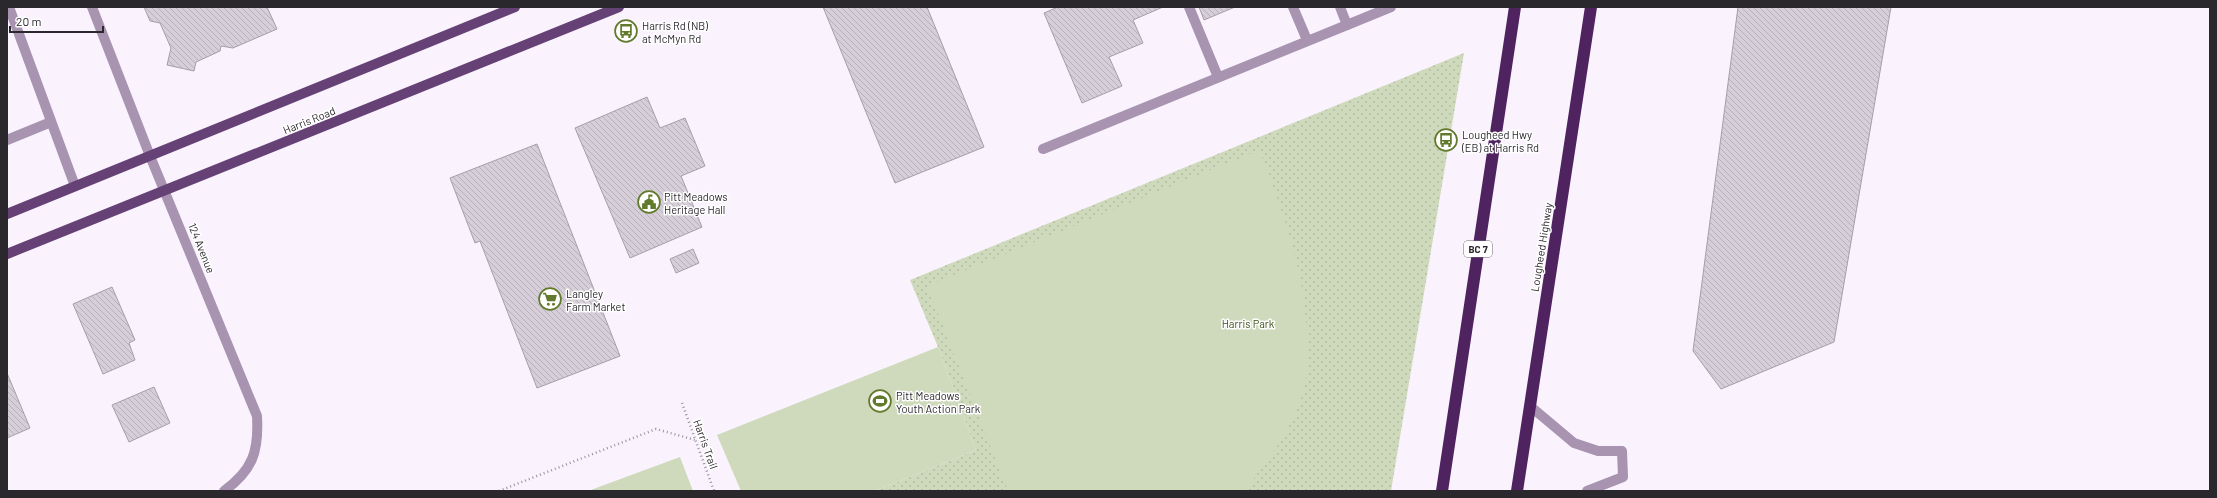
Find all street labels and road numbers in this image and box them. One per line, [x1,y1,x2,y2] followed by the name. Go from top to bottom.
[281,104,337,136] street label: Harris Road
[1528,202,1554,292] street label: Lougheed Highway
[186,221,218,275] street label: 124 Avenue
[1464,241,1492,257] road number: BC 7
[691,417,721,471] street label: Harris Trail

